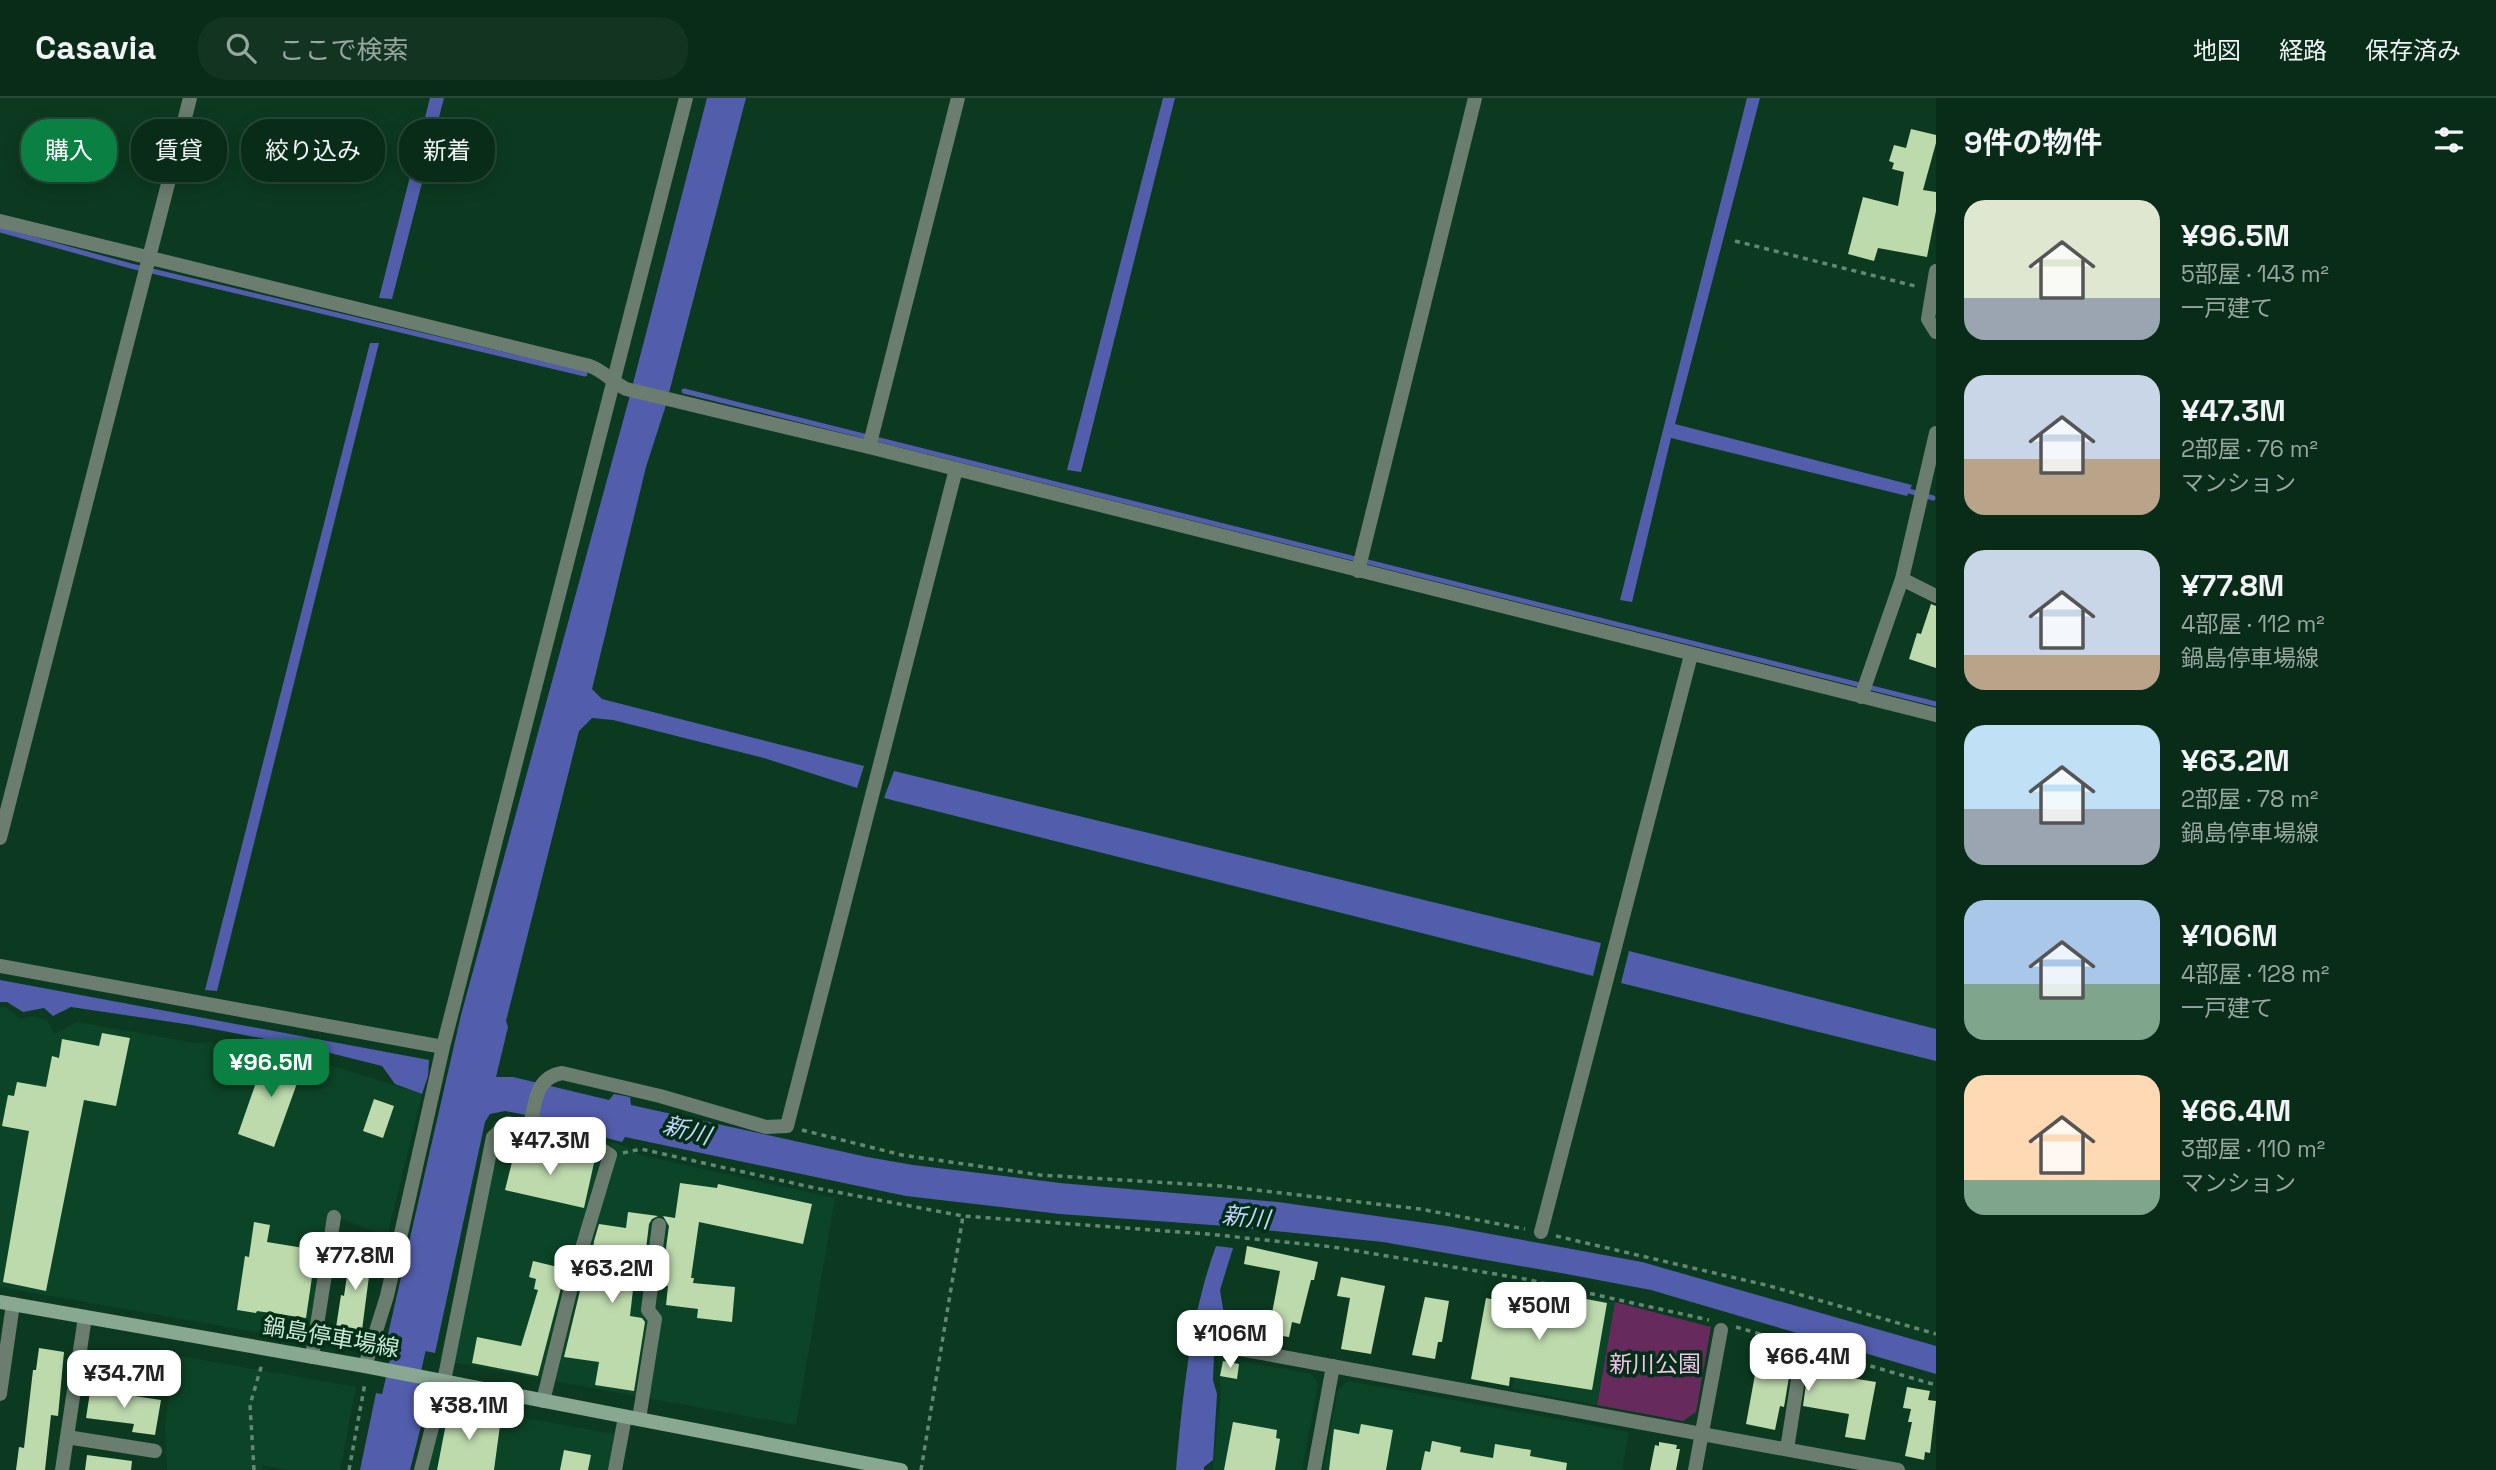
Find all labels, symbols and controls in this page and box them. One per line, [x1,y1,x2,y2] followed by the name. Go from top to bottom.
[198,17,688,80] search box
[35,27,156,69] text: Casavia
[222,29,260,67] icon: search
[278,33,408,67] text: ここで検索
[2193,35,2241,66] text: 地図
[2279,35,2327,66] text: 経路
[2365,35,2461,66] text: 保存済み
[21,119,117,182] chip: 購入
[131,119,227,182] chip: 賃貸
[241,119,385,182] chip: 絞り込み
[399,119,495,182] chip: 新着
[2430,121,2468,159] icon: filters
[1964,123,2103,162] text: 9件の物件
[2181,216,2290,255] text: ¥96.5M
[2020,228,2104,312] icon: home
[2181,259,2329,289] text: 5部屋 · 143 m²
[2181,293,2273,323] text: 一戸建て
[2181,391,2286,430] text: ¥47.3M
[2020,403,2104,487] icon: home
[2181,434,2318,464] text: 2部屋 · 76 m²
[2181,468,2296,498] text: マンション
[2181,566,2284,605] text: ¥77.8M
[2020,578,2104,662] icon: home
[2181,609,2325,639] text: 4部屋 · 112 m²
[2181,643,2319,673] text: 鍋島停車場線
[2181,741,2290,780] text: ¥63.2M
[2020,753,2104,837] icon: home
[2181,784,2318,814] text: 2部屋 · 78 m²
[2181,818,2319,848] text: 鍋島停車場線
[2181,916,2278,955] text: ¥106M
[2020,928,2104,1012] icon: home
[2181,959,2329,989] text: 4部屋 · 128 m²
[2181,993,2273,1023] text: 一戸建て
[214,1040,328,1099] pin: ¥96.5M
[229,1047,313,1077] text: ¥96.5M
[2181,1091,2291,1130] text: ¥66.4M
[2020,1103,2104,1187] icon: home
[660,1109,717,1152] water label: 新川
[493,1118,607,1177] pin: ¥47.3M
[510,1125,590,1155] text: ¥47.3M
[2181,1134,2325,1164] text: 3部屋 · 110 m²
[2181,1168,2296,1198] text: マンション
[1221,1199,1274,1235] water label: 新川
[298,1232,412,1292] pin: ¥77.8M
[315,1240,395,1270] text: ¥77.8M
[555,1246,669,1305] pin: ¥63.2M
[570,1253,654,1283] text: ¥63.2M
[1498,1282,1580,1342] pin: ¥50M
[1507,1290,1571,1320] text: ¥50M
[260,1310,402,1364] street label: 鍋島停車場線
[1181,1310,1279,1370] pin: ¥106M
[1193,1318,1267,1348] text: ¥106M
[1751,1334,1865,1393] pin: ¥66.4M
[1766,1341,1850,1371] text: ¥66.4M
[1609,1349,1701,1379] park label: 新川公園
[67,1350,181,1410] pin: ¥34.7M
[83,1358,165,1388] text: ¥34.7M
[412,1382,526,1442] pin: ¥38.1M
[430,1390,508,1420] text: ¥38.1M

